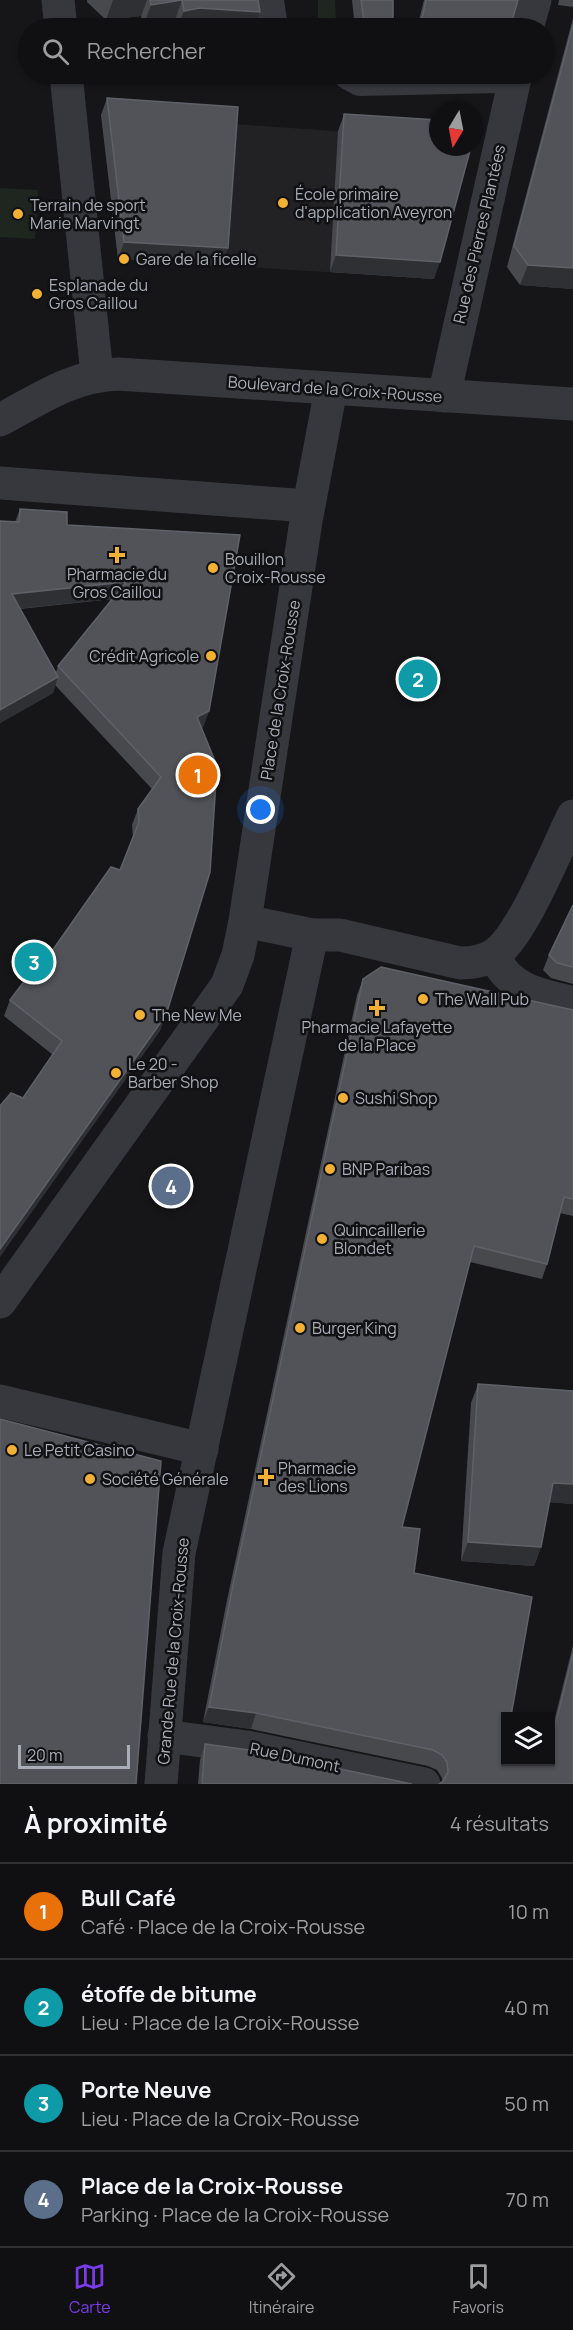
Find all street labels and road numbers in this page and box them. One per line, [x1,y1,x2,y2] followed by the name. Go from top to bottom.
[448,142,510,326] street label: Rue des Pierres Plantées
[227,371,443,407] street label: Boulevard de la Croix-Rousse
[255,598,305,782] street label: Place de la Croix-Rousse
[152,1537,194,1765] street label: Grande Rue de la Croix-Rousse
[248,1737,342,1777] street label: Rue Dumont

